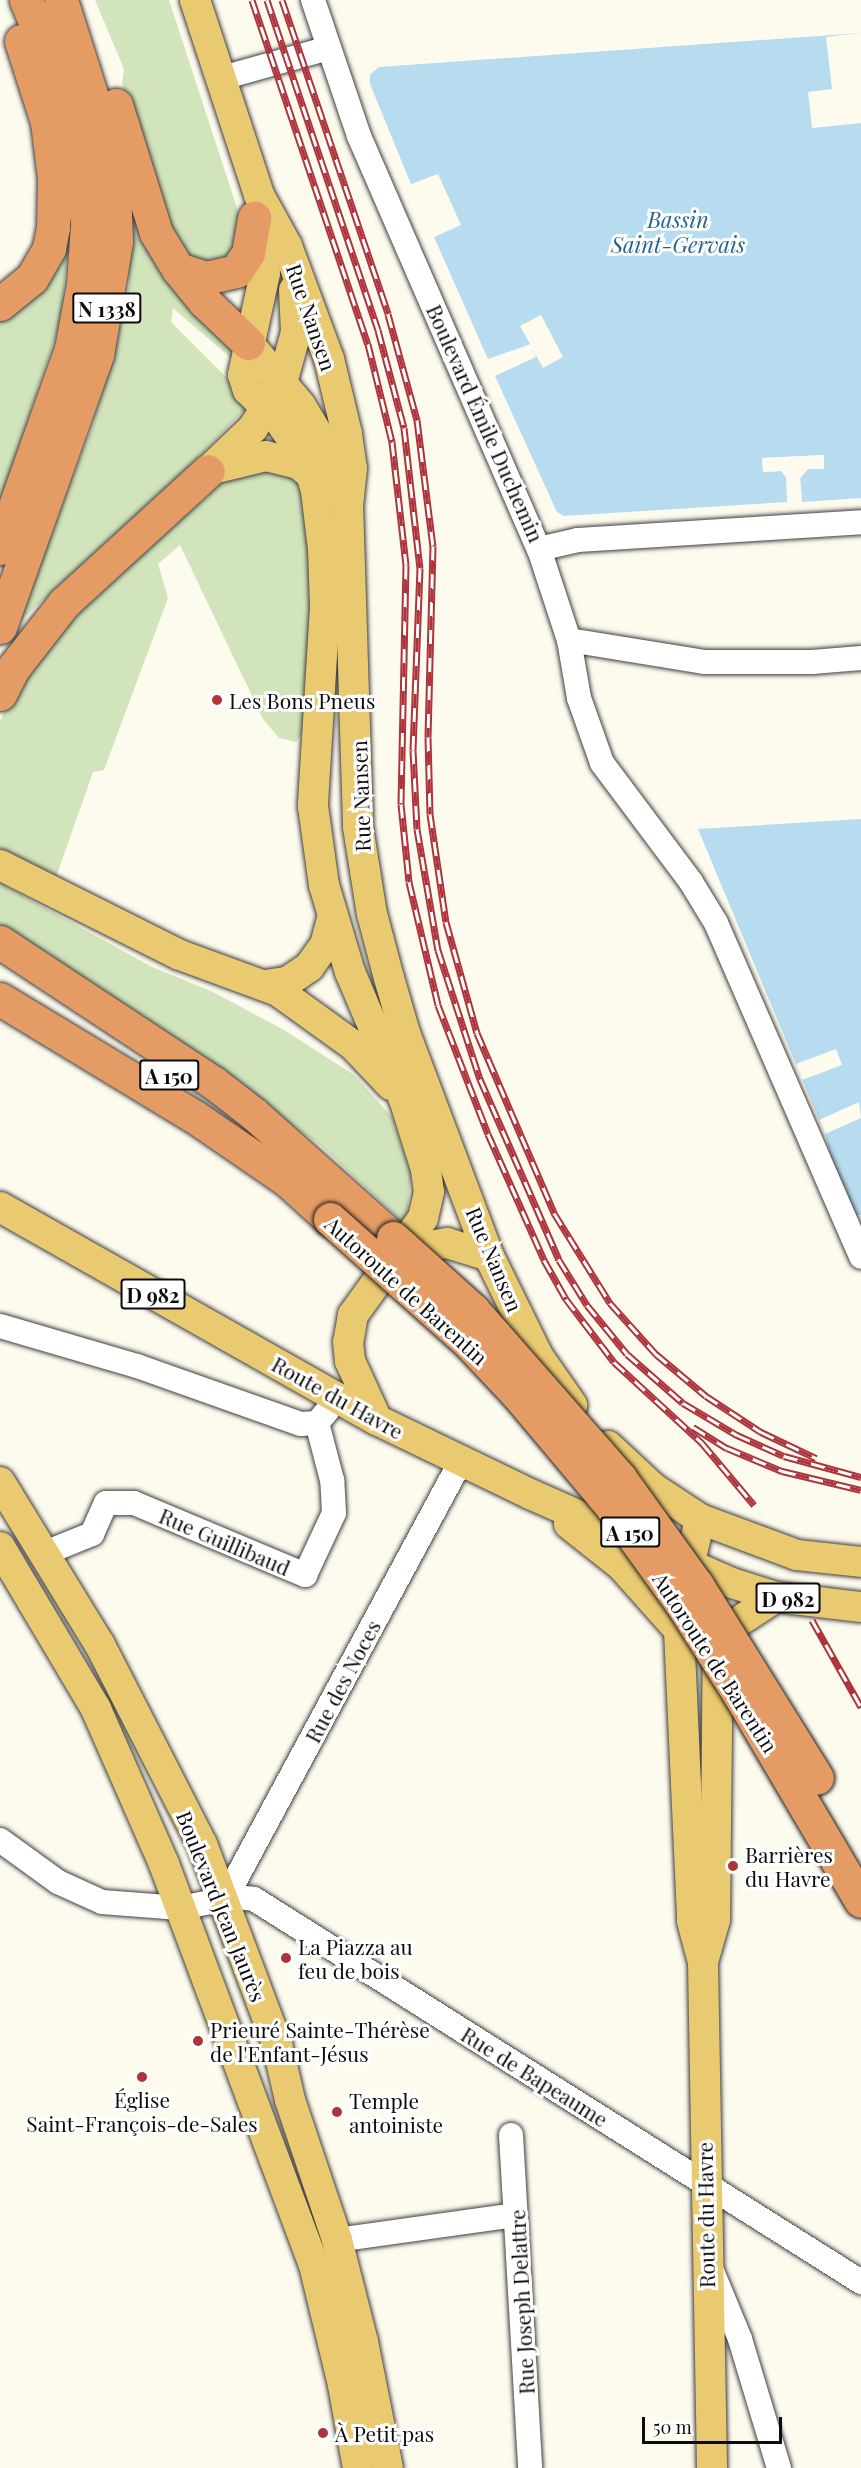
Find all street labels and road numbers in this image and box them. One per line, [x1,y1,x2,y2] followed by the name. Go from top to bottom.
[282,260,342,374] street label: Rue Nansen
[71,291,143,325] road number: N 1338
[422,300,550,546] street label: Boulevard Émile Duchemin
[345,740,375,852] street label: Rue Nansen
[139,1058,199,1092] road number: A 150
[462,1203,528,1315] street label: Rue Nansen
[321,1211,493,1369] street label: Autoroute de Barentin
[120,1277,186,1311] road number: D 982
[268,1351,408,1443] street label: Route du Havre
[156,1502,294,1580] street label: Rue Guillibaud
[600,1515,660,1549] road number: A 150
[648,1567,784,1757] street label: Autoroute de Barentin
[755,1581,821,1615] road number: D 982
[299,1615,385,1747] street label: Rue des Noces
[172,1807,272,2005] street label: Boulevard Jean Jaurès
[457,2021,613,2131] street label: Rue de Bapeaume
[691,2142,719,2288] street label: Route du Havre
[504,2209,538,2395] street label: Rue Joseph Delattre

